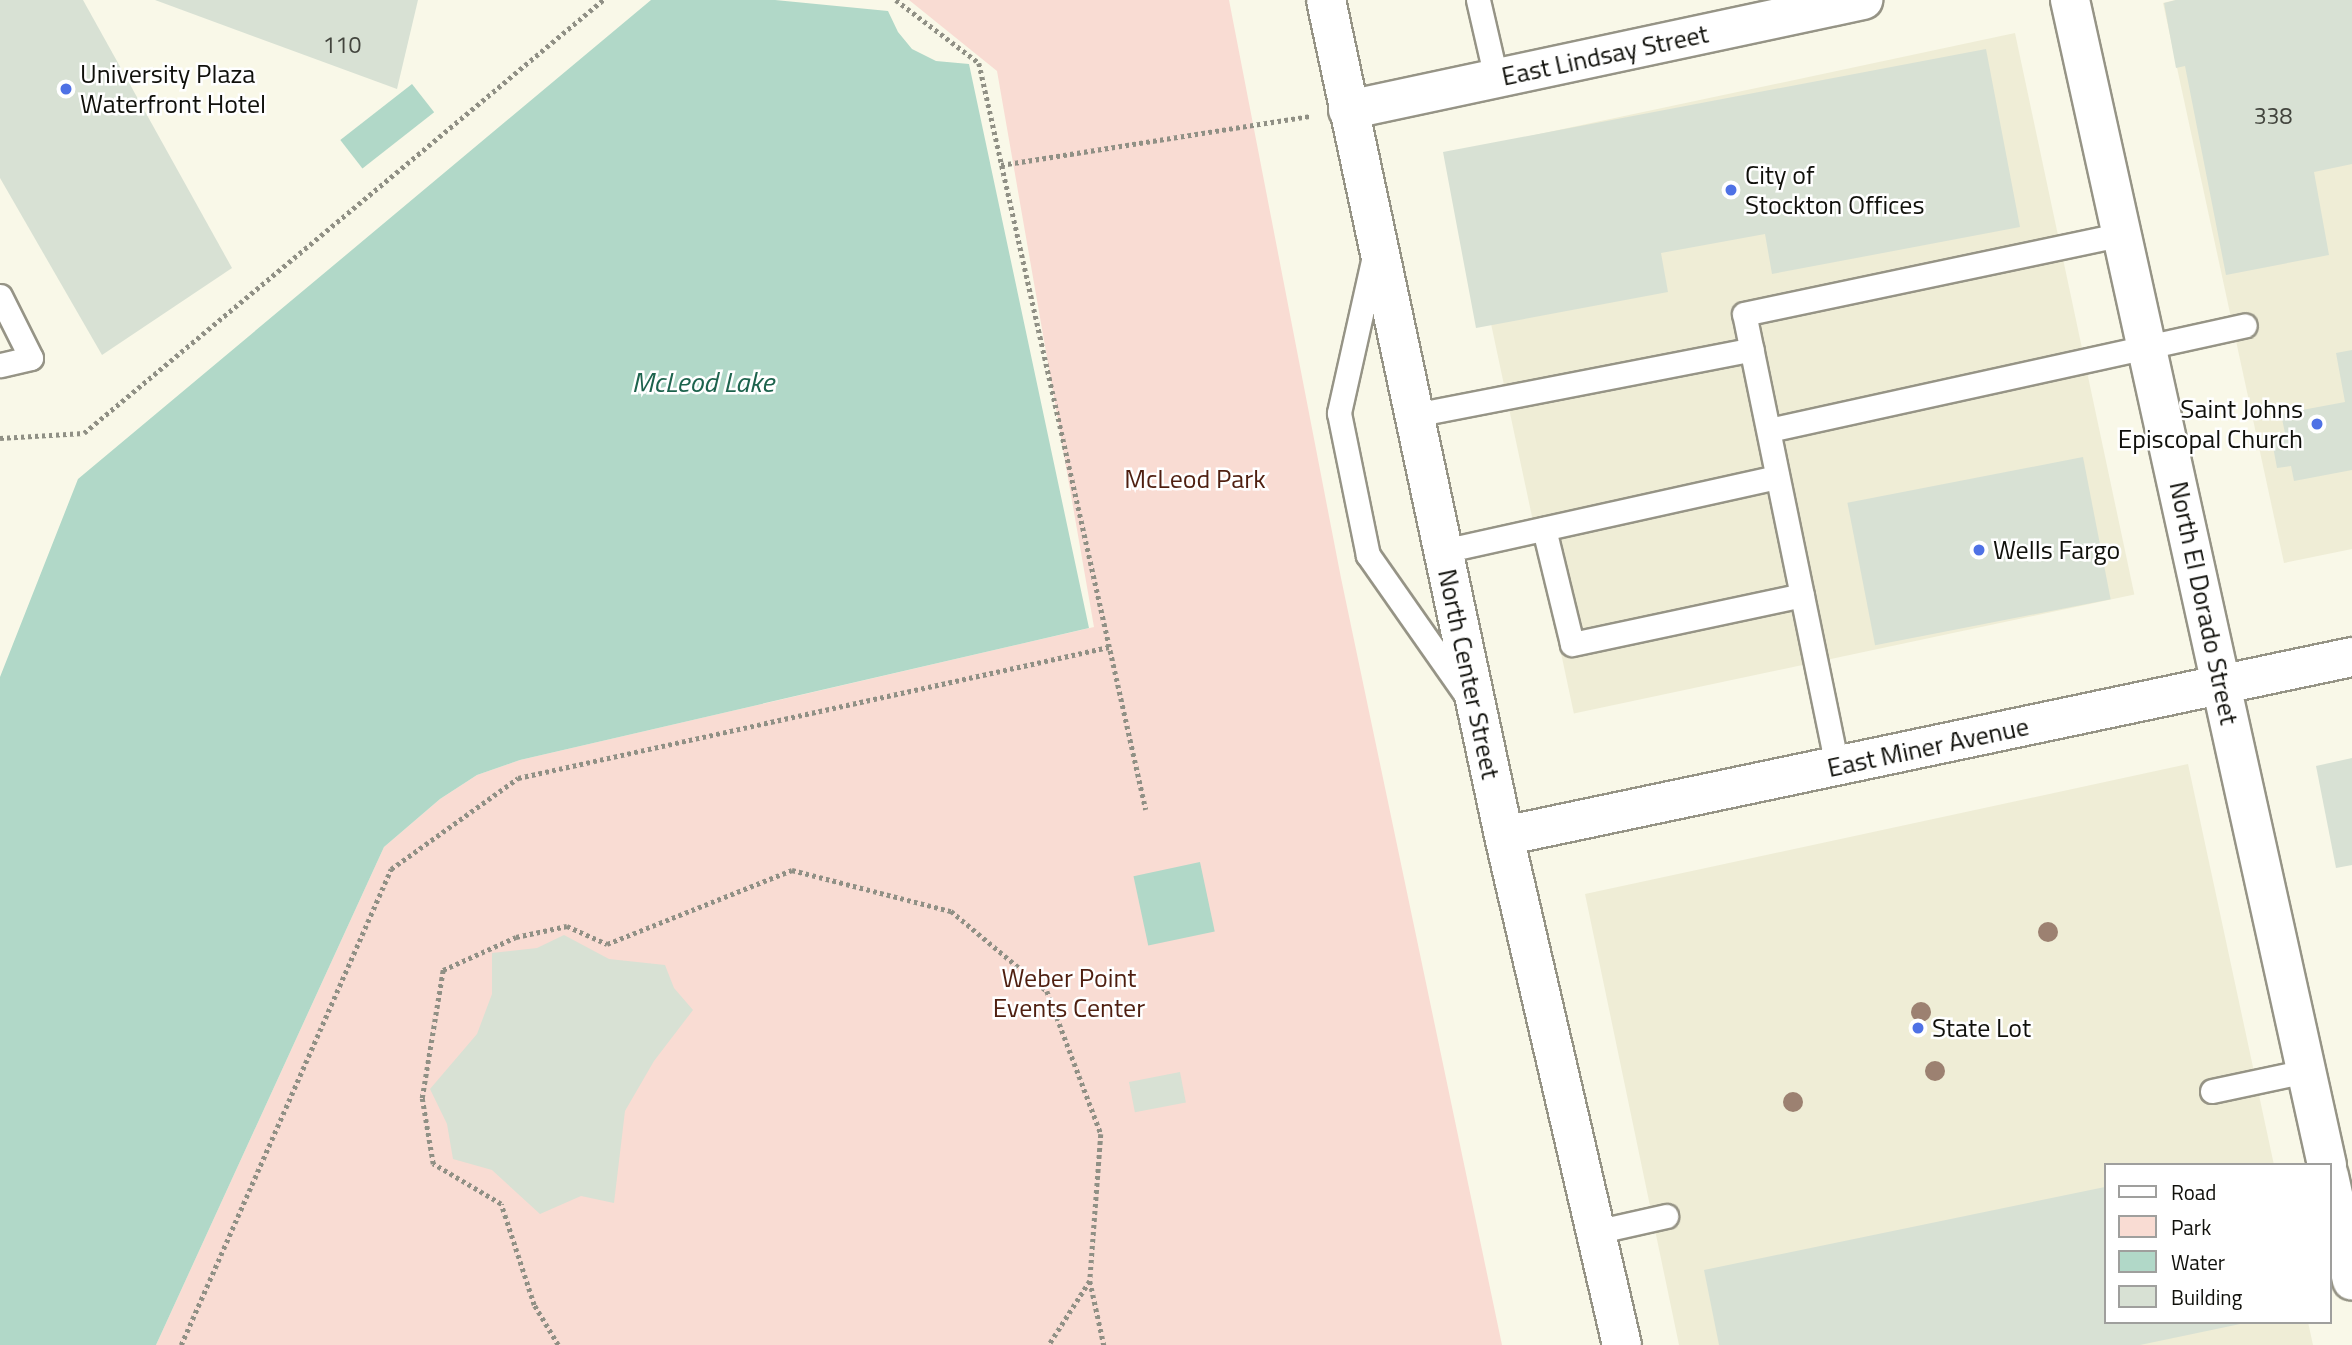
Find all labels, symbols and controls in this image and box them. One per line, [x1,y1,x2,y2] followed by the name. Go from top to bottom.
[1499,18,1711,92] street label: East Lindsay Street
[323,31,361,59] house number: 110
[80,58,266,119] place label: University Plaza Waterfront Hotel
[58,81,74,97] marker: University Plaza Waterfront Hotel
[2254,102,2292,130] house number: 338
[1745,159,1925,220] place label: City of Stockton Offices
[1723,182,1739,198] marker: City of Stockton Offices
[632,365,774,399] water label: McLeod Lake
[2118,393,2303,454] place label: Saint Johns Episcopal Church
[2309,416,2325,432] marker: Saint Johns Episcopal Church
[1124,463,1266,495] park label: McLeod Park
[2163,479,2245,727] street label: North El Dorado Street
[1993,534,2120,566] place label: Wells Fargo
[1971,542,1987,558] marker: Wells Fargo
[1432,566,1506,782] street label: North Center Street
[1824,710,2032,784] street label: East Miner Avenue
[993,962,1145,1024] park label: Weber Point Events Center
[1932,1012,2031,1044] place label: State Lot
[1910,1020,1926,1036] marker: State Lot
[2104,1163,2331,1324] legend
[2171,1176,2216,1208] text: Road
[2171,1211,2211,1243] text: Park
[2171,1246,2225,1278] text: Water
[2171,1281,2242,1313] text: Building

